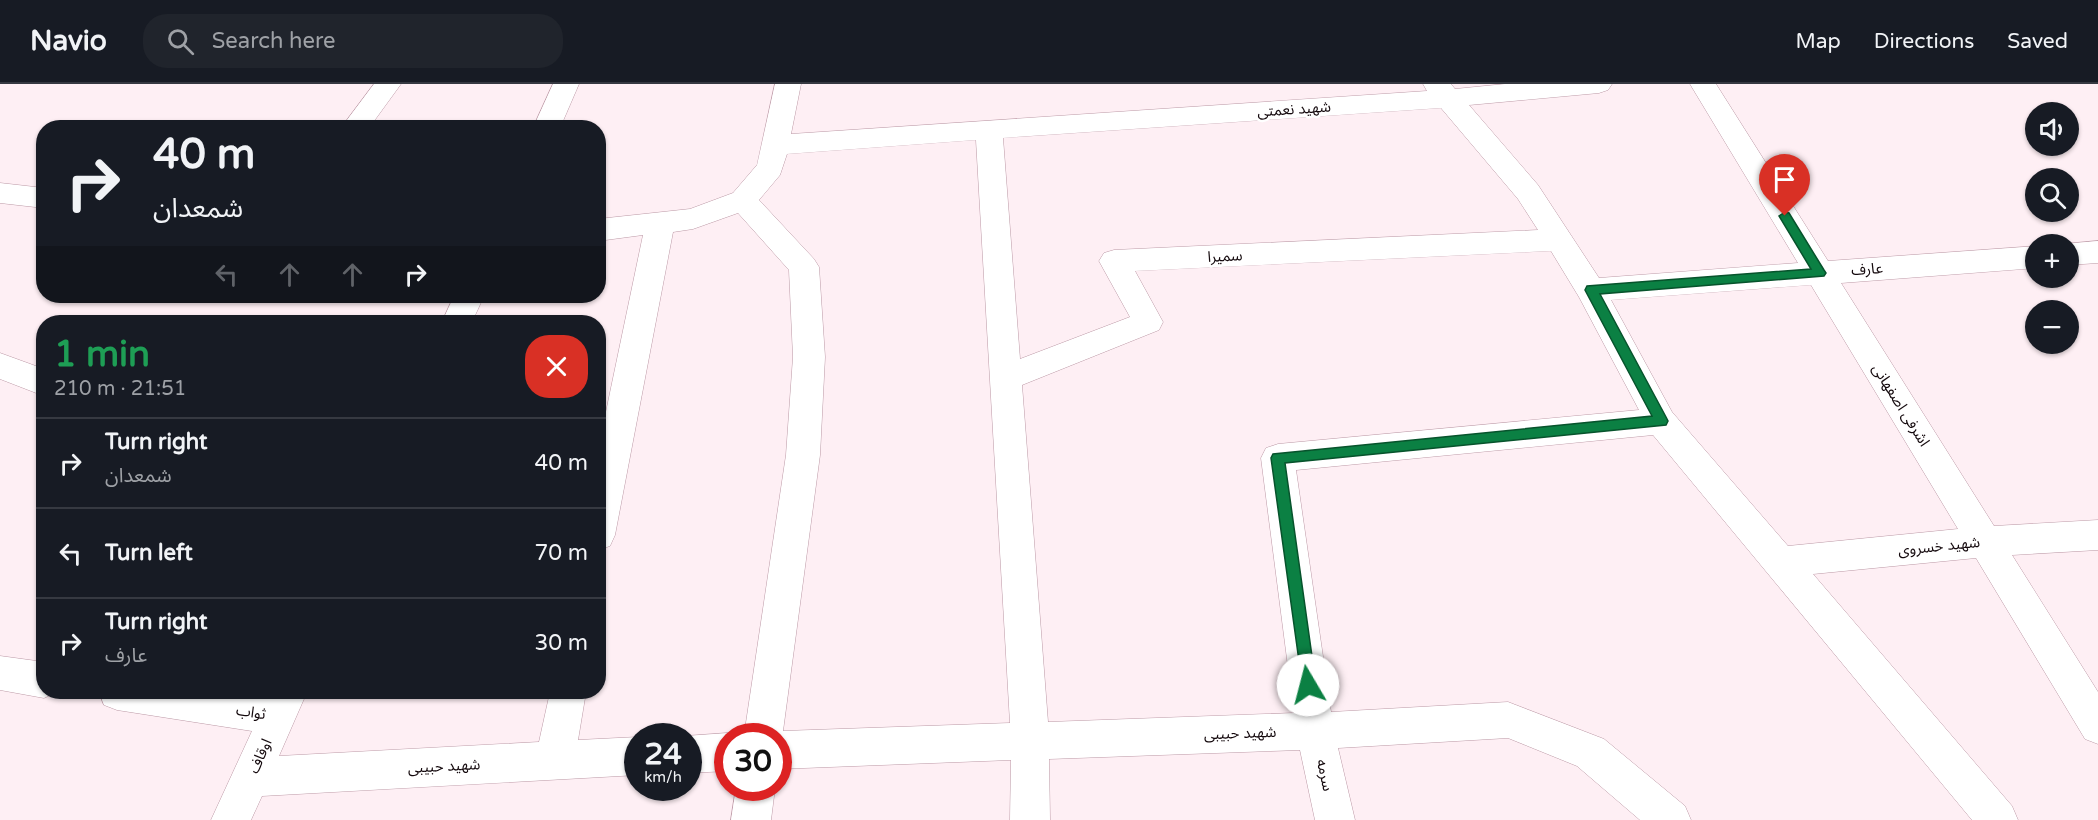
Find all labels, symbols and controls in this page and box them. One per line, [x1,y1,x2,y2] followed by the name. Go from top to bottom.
[143,14,563,68] search box
[30,24,107,58] text: Navio
[164,25,197,58] icon: search
[212,28,336,54] text: Search here
[1795,29,1841,54] text: Map
[1874,29,1974,54] text: Directions
[2007,29,2068,54] text: Saved
[1256,97,1332,121] street label: شهید نعمتی
[2025,102,2079,354] map controls
[2025,102,2079,156] button: sound
[153,129,255,180] text: 40 m
[54,144,132,222] icon: right
[1759,154,1810,216] pin
[1768,163,1801,196] icon: arrive
[2025,168,2079,222] button: search
[153,192,243,225] text: شمعدان
[2025,234,2079,288] button: +
[1207,246,1243,266] street label: سمیرا
[210,258,243,291] icon: left
[273,258,306,291] icon: ahead
[336,258,369,291] icon: ahead
[399,258,432,291] icon: right
[1851,259,1884,279] street label: عارف
[2025,300,2079,354] button: −
[54,333,150,376] text: 1 min
[525,335,588,398] button: close
[1868,360,1934,450] street label: اشرفی اصفهانی
[54,377,186,401] text: 210 m · 21:51
[105,429,207,455] text: Turn right
[54,447,87,480] icon: right
[534,450,588,476] text: 40 m
[105,464,172,488] text: شمعدان
[1897,533,1981,559] street label: شهید خسروی
[54,537,87,570] icon: left
[105,540,193,566] text: Turn left
[534,540,588,566] text: 70 m
[105,609,207,635] text: Turn right
[54,627,87,660] icon: right
[534,630,588,656] text: 30 m
[105,644,147,668] text: عارف
[1276,653,1340,717] position arrow
[235,701,267,723] street label: ثواب
[714,723,792,801] speed limit sign: 30
[1203,723,1277,743] street label: شهید حبیبی
[244,736,276,776] street label: اوقاف
[644,736,682,773] text: 24
[407,755,481,777] street label: شهید حبیبی
[1313,757,1337,793] street label: سرمه
[644,768,682,786] text: km/h

